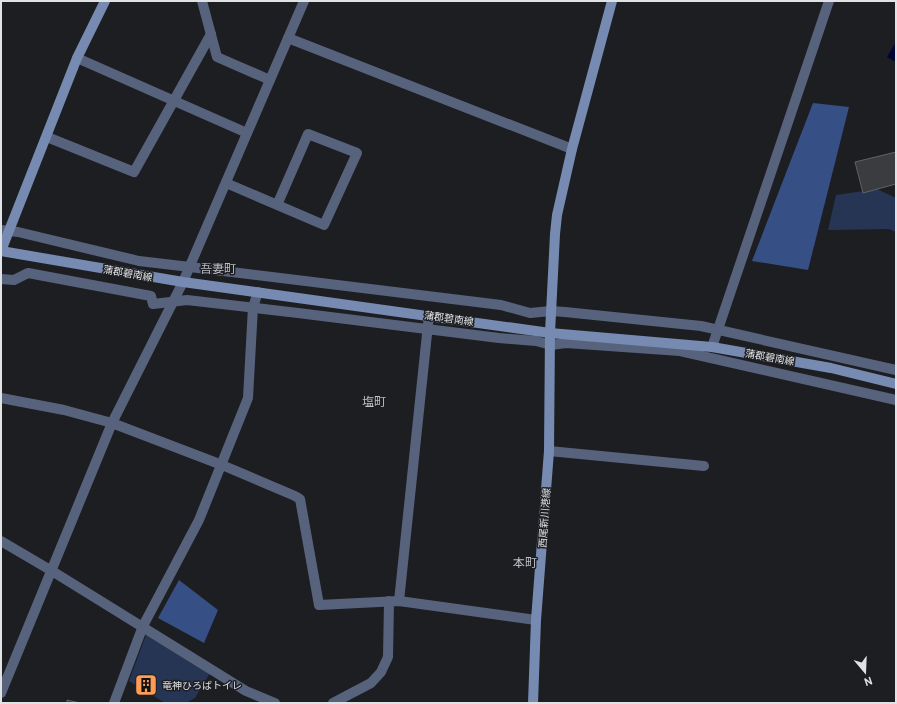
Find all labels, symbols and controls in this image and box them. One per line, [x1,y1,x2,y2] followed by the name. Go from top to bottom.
[200,262,236,278] district label: 吾妻町
[102,264,153,285] street label: 蒲郡碧南線
[423,310,474,329] street label: 蒲郡碧南線
[744,348,795,369] street label: 蒲郡碧南線
[362,395,386,411] district label: 塩町
[537,488,554,548] street label: 西尾新川港線
[513,556,537,572] district label: 本町
[845,652,885,692] north arrow
[133,672,159,698] building icon: 竜神ひろばトイレ
[862,673,874,688] text: N
[162,680,242,693] place label: 竜神ひろばトイレ

